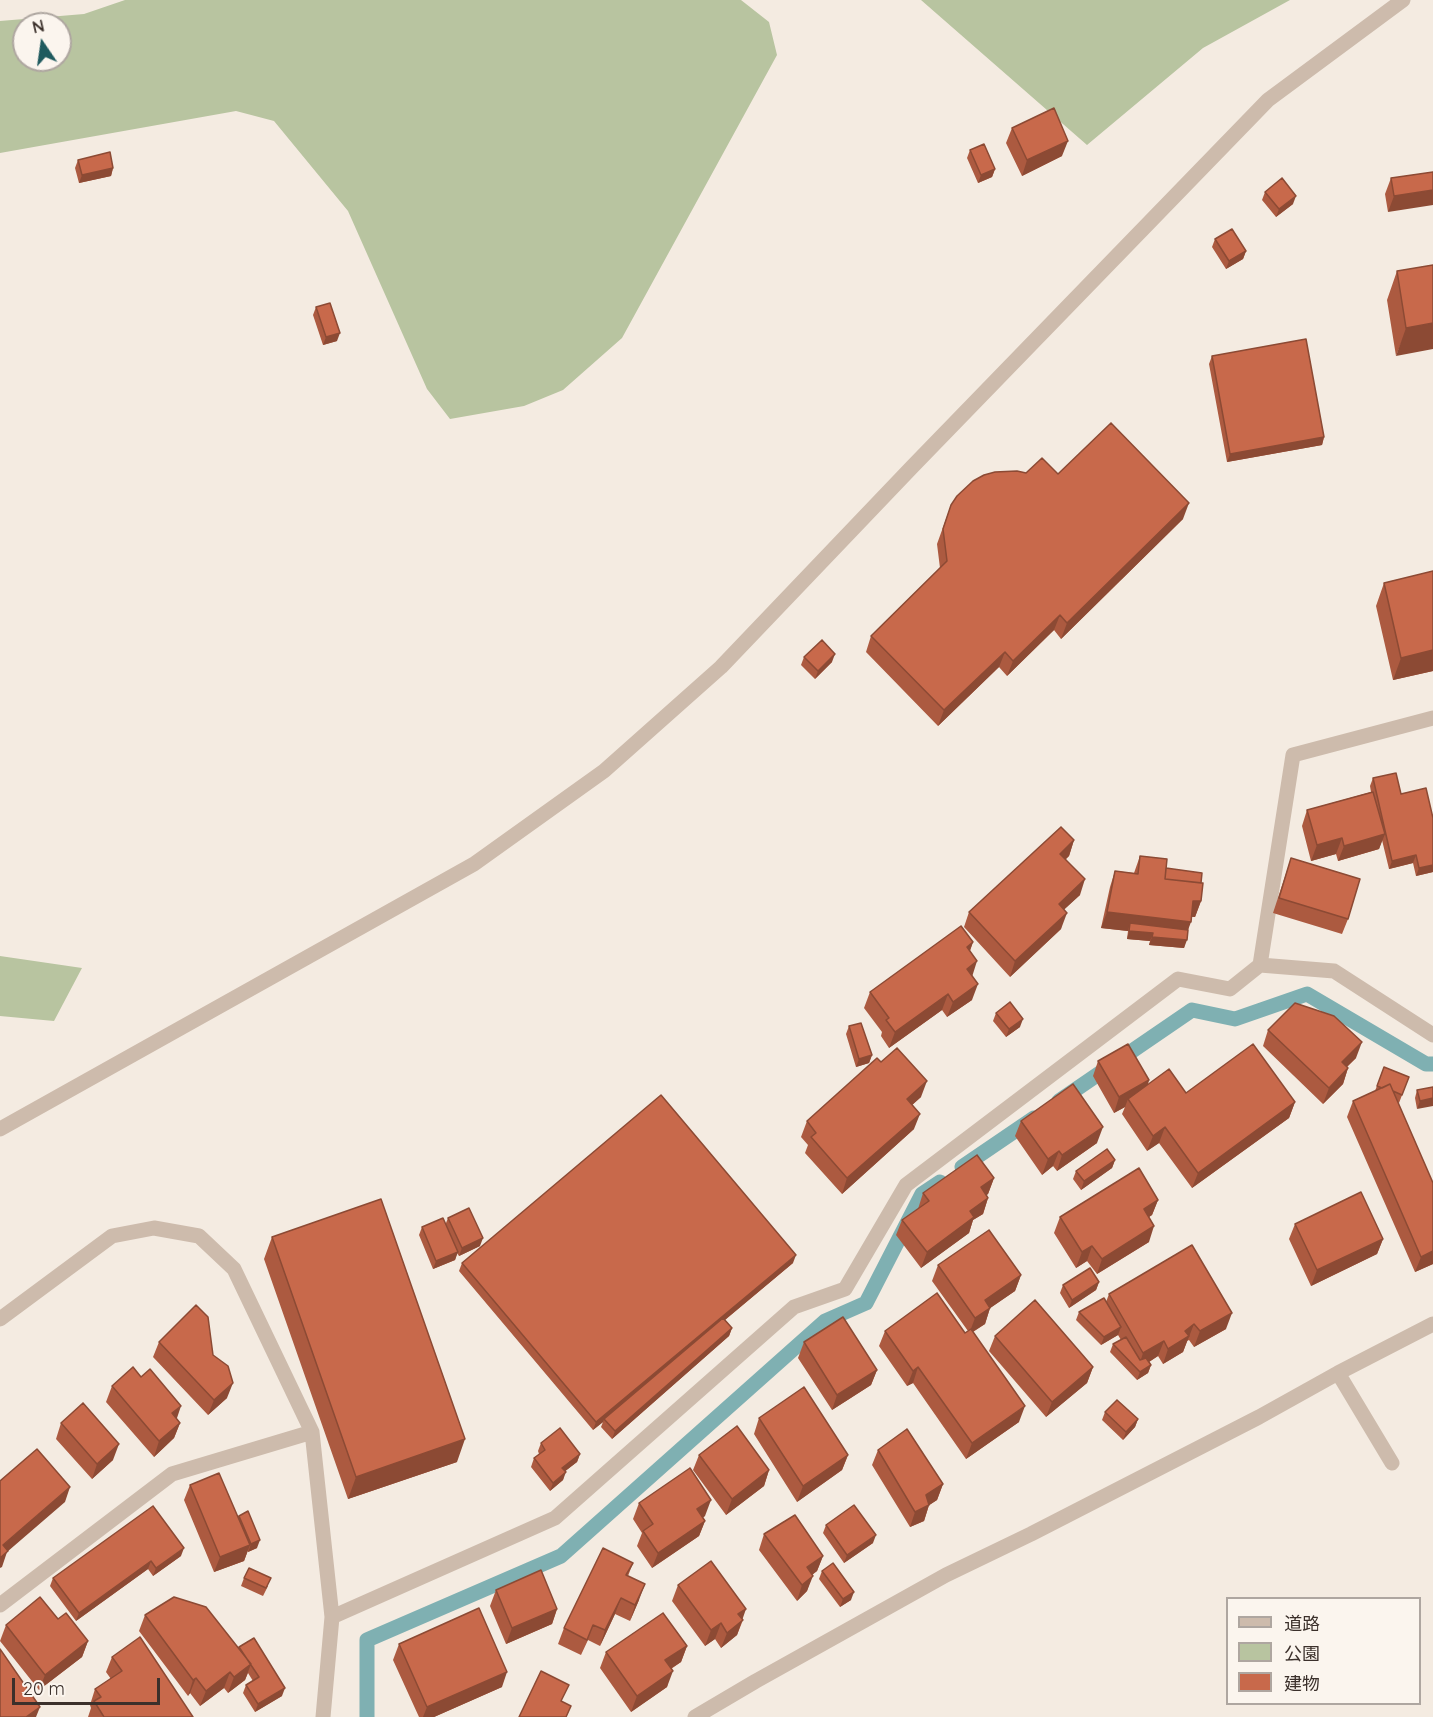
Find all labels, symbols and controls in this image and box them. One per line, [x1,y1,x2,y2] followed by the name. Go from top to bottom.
[12,12,72,72] north arrow
[30,15,46,37] text: N
[1226,1597,1421,1705] legend
[1284,1612,1320,1635] text: 道路
[1284,1642,1320,1665] text: 公園
[15,1666,164,1704] scale bar
[1284,1672,1320,1695] text: 建物
[23,1677,65,1700] text: 20 m

